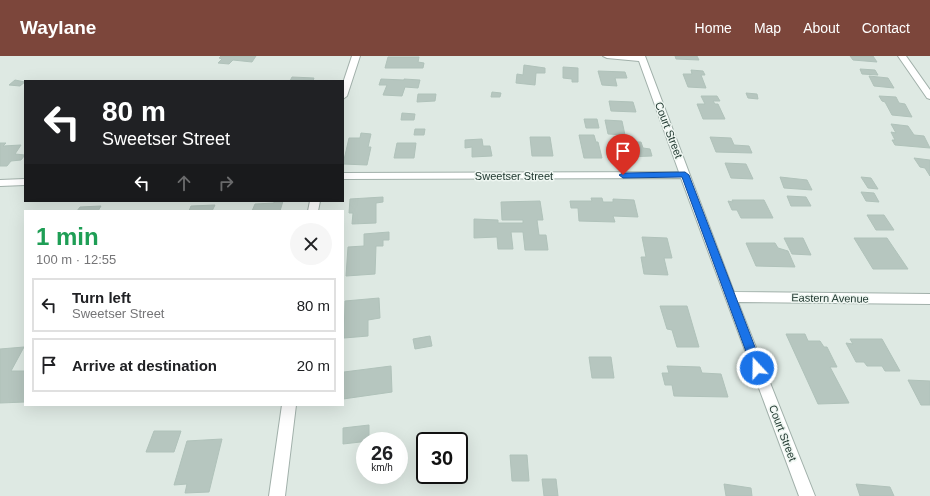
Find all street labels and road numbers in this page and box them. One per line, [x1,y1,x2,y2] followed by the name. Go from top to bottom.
[653,100,685,160] street label: Court Street
[475,170,553,182] street label: Sweetser Street
[791,291,869,305] street label: Eastern Avenue
[767,403,799,463] street label: Court Street

